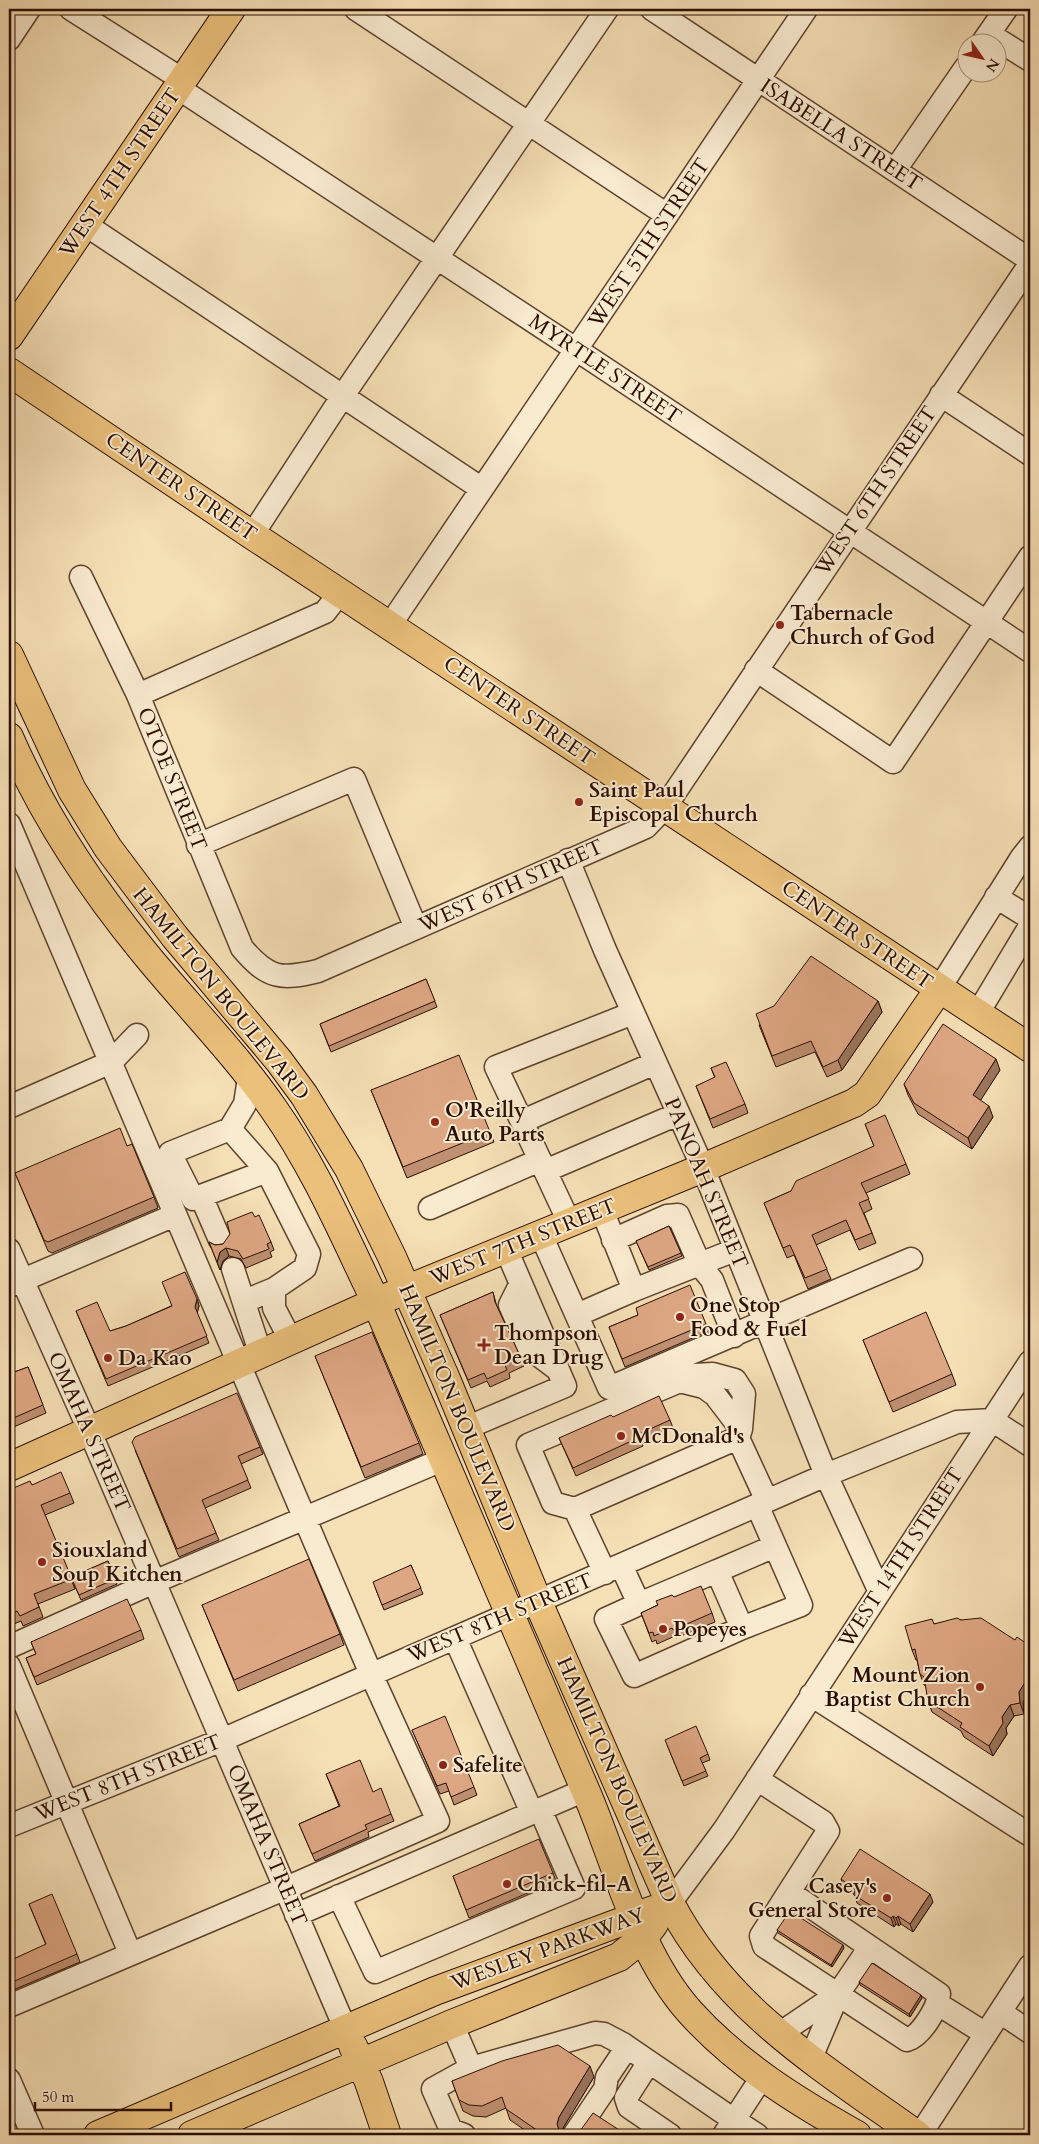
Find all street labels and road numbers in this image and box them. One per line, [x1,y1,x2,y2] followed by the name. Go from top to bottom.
[754,72,928,198] street label: ISABELLA STREET
[52,82,188,264] street label: WEST 4TH STREET
[581,152,717,334] street label: WEST 5TH STREET
[523,307,687,431] street label: MYRTLE STREET
[808,400,944,582] street label: WEST 6TH STREET
[99,425,263,549] street label: CENTER STREET
[437,649,601,773] street label: CENTER STREET
[130,703,214,855] street label: OTOE STREET
[413,832,608,940] street label: WEST 6TH STREET
[775,873,939,997] street label: CENTER STREET
[126,881,316,1107] street label: HAMILTON BOULEVARD
[657,1093,755,1273] street label: PANOAH STREET
[424,1191,621,1293] street label: WEST 7TH STREET
[392,1280,522,1536] street label: HAMILTON BOULEVARD
[41,1347,137,1517] street label: OMAHA STREET
[831,1462,970,1655] street label: WEST 14TH STREET
[402,1566,597,1671] street label: WEST 8TH STREET
[550,1652,684,1908] street label: HAMILTON BOULEVARD
[29,1727,226,1829] street label: WEST 8TH STREET
[220,1760,314,1930] street label: OMAHA STREET
[446,1900,650,1998] street label: WESLEY PARKWAY

